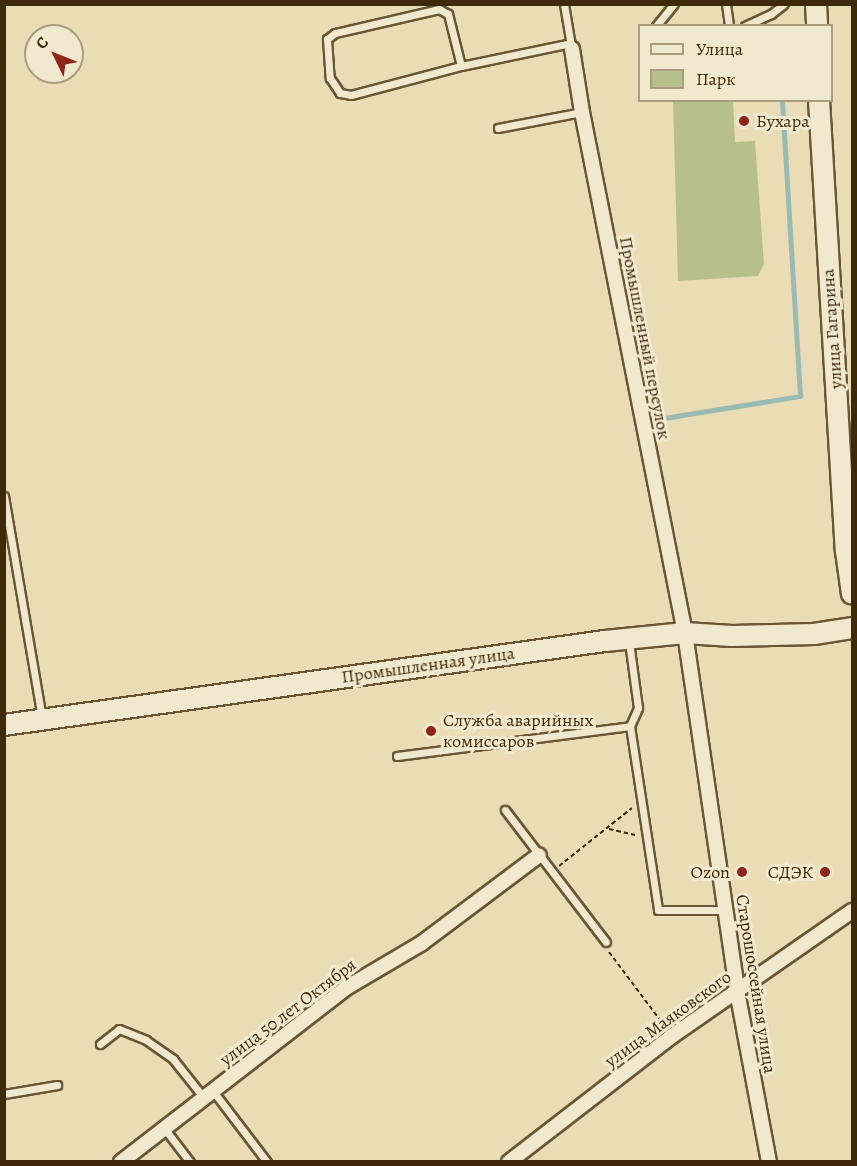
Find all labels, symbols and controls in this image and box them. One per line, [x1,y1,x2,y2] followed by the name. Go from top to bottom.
[24,24,84,84] north arrow
[638,24,833,102] legend
[31,32,54,54] text: С
[696,37,743,61] text: Улица
[696,67,736,91] text: Парк
[756,110,809,132] place label: Бухара
[737,114,751,128] marker: Бухара
[615,235,675,441] street label: Промышленный переулок
[817,268,847,390] street label: улица Гагарина
[340,642,516,688] street label: Промышленная улица
[443,710,593,752] place label: Служба аварийных комиссаров
[424,724,438,738] marker: Служба аварийных комиссаров
[690,861,730,883] place label: Ozon
[768,861,813,883] place label: СДЭК
[735,865,749,879] marker: Ozon
[818,865,832,879] marker: СДЭК
[731,893,781,1075] street label: Старошоссейная улица
[216,954,360,1070] street label: улица 50 лет Октября
[601,966,735,1072] street label: улица Маяковского

